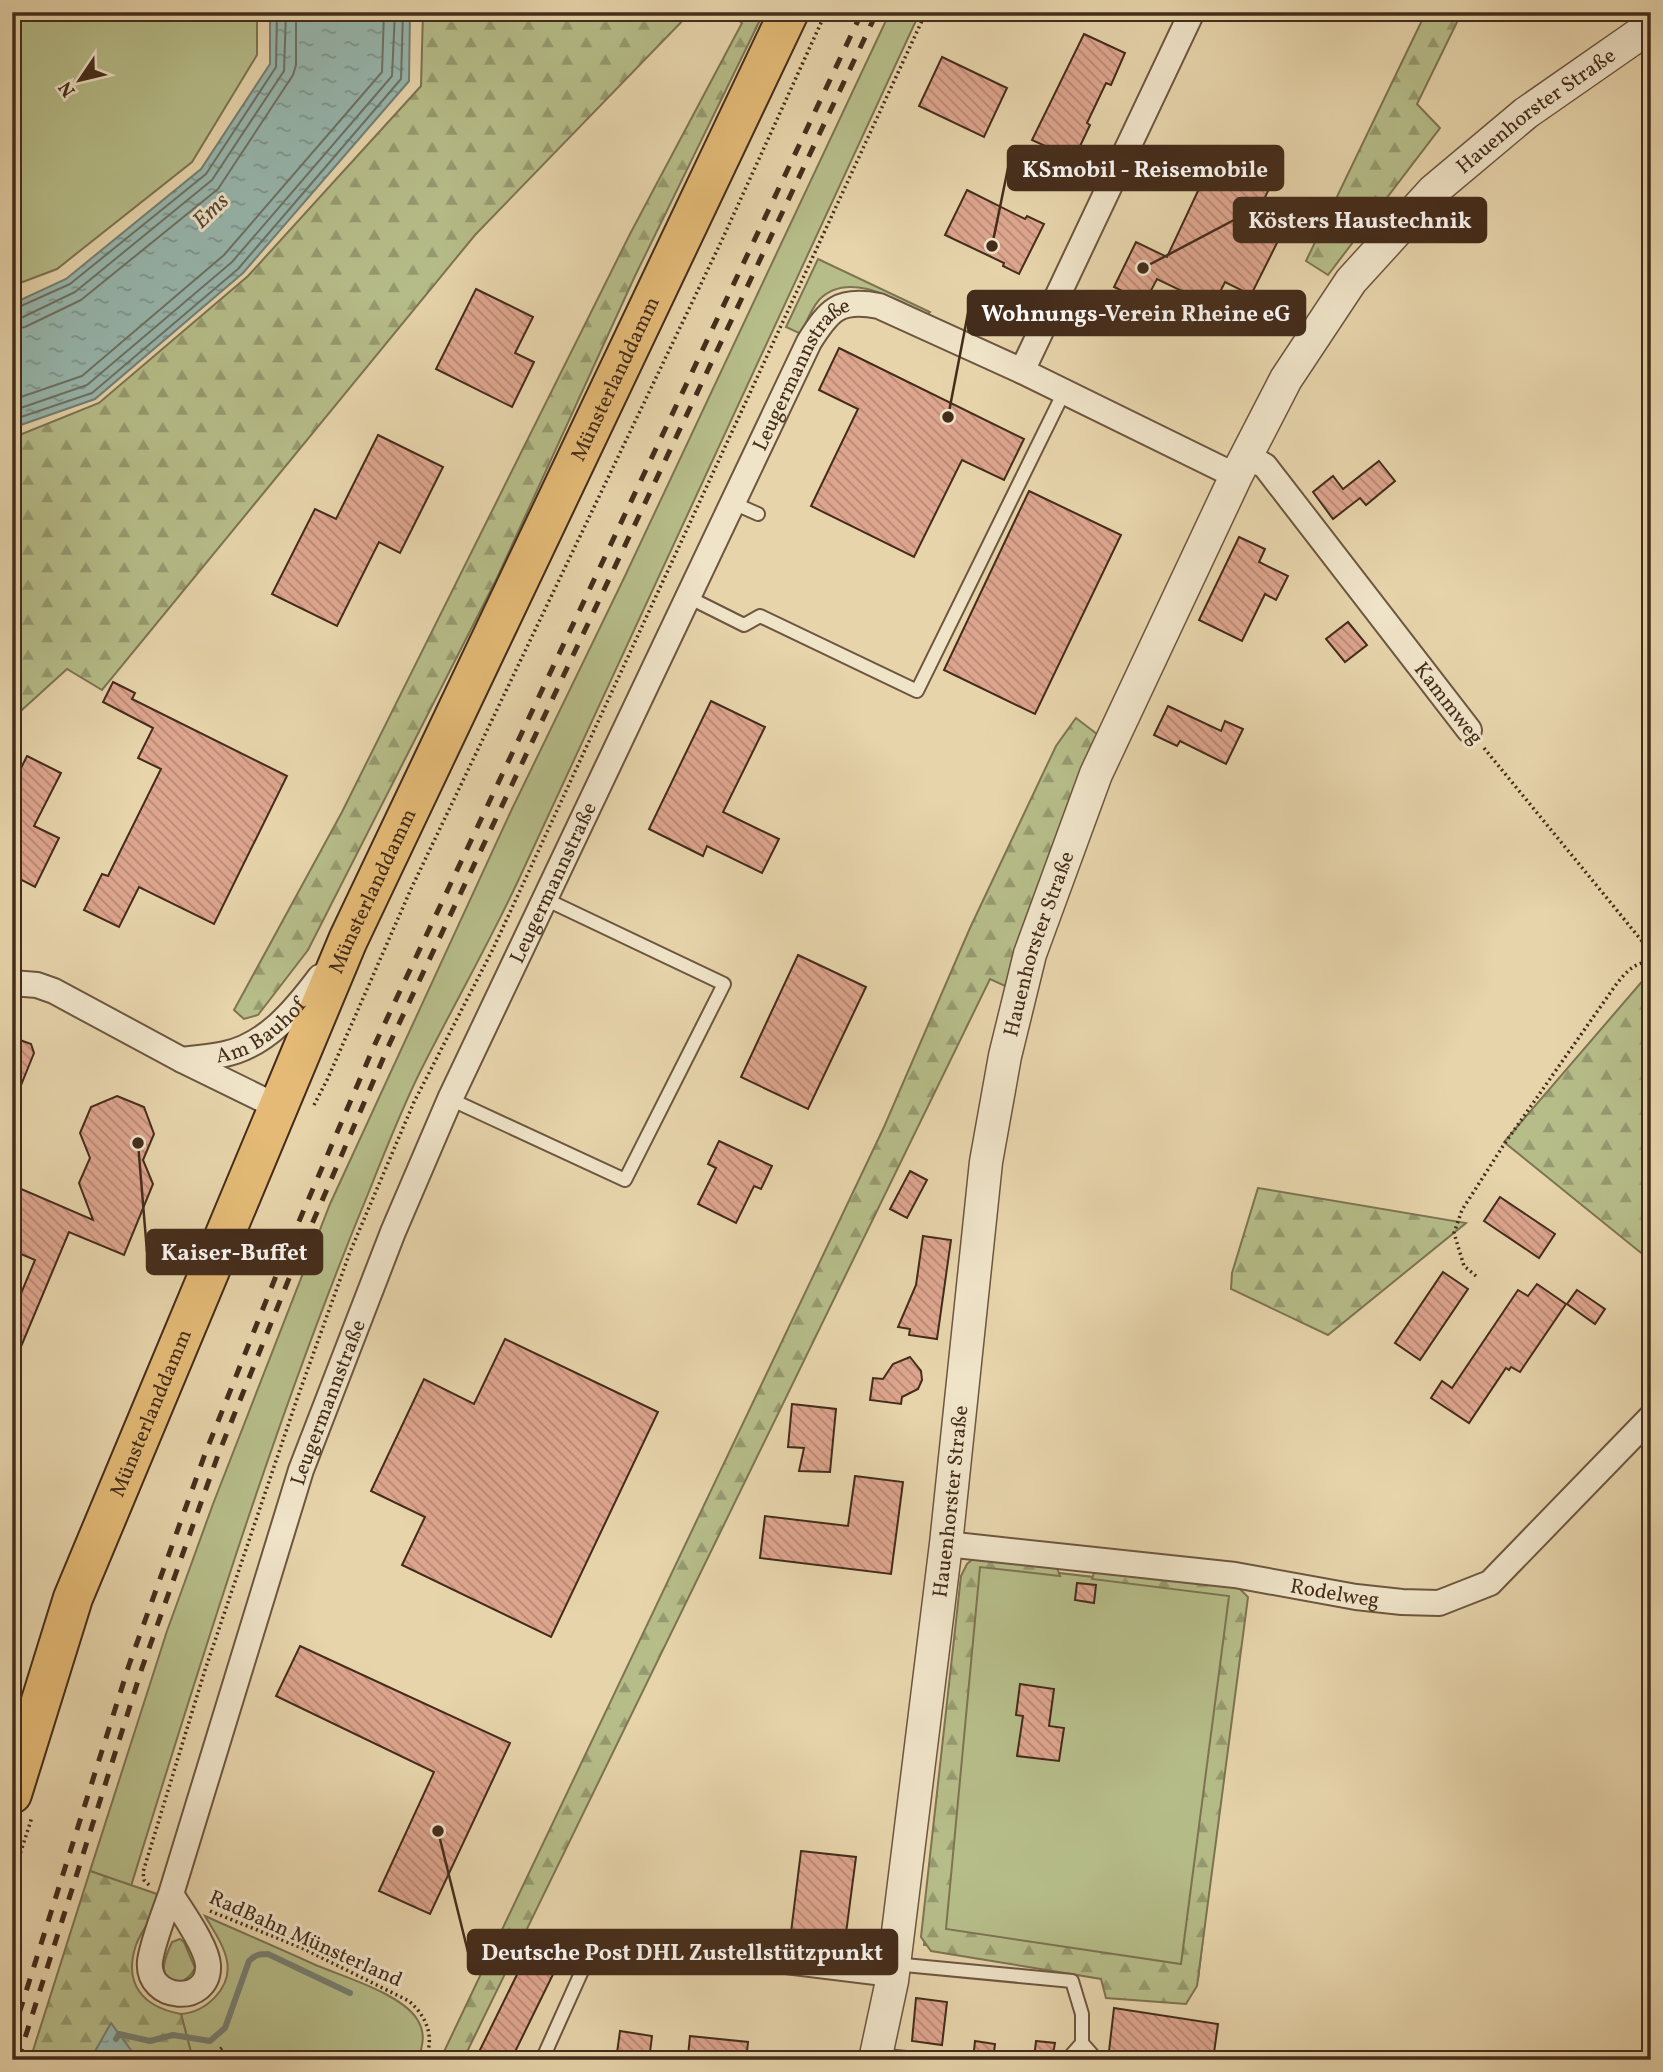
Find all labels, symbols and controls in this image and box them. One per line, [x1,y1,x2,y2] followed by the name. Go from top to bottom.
[1451,42,1622,181] street label: Hauenhorster Straße
[46,46,116,116] north arrow
[53,75,82,102] text: N
[1008,146,1283,190] callout: KSmobil - Reisemobile
[1022,155,1268,187] text: KSmobil - Reisemobile
[186,186,237,237] water label: Ems
[1234,198,1486,242] callout: Kösters Haustechnik
[1248,206,1472,238] text: Kösters Haustechnik
[968,291,1305,335] callout: Wohnungs-Verein Rheine eG
[565,292,668,466] street label: Münsterlanddamm
[746,292,854,456] street label: Leugermannstraße
[981,299,1291,331] text: Wohnungs-Verein Rheine eG
[1406,656,1489,751] street label: Kammweg
[503,798,605,969] street label: Leugermannstraße
[323,804,424,978] street label: Münsterlanddamm
[997,847,1082,1040] street label: Hauenhorster Straße
[213,991,315,1072] street label: Am Bauhof
[147,1230,322,1274] callout: Kaiser-Buffet
[161,1238,308,1270] text: Kaiser-Buffet
[284,1316,374,1489] street label: Leugermannstraße
[104,1325,200,1502] street label: Münsterlanddamm
[927,1404,976,1599] street label: Hauenhorster Straße
[1288,1572,1381,1615] street label: Rodelweg
[204,1884,407,1995] street label: RadBahn Münsterland
[468,1930,897,1974] callout: Deutsche Post DHL Zustellstützpunkt
[481,1938,883,1970] text: Deutsche Post DHL Zustellstützpunkt

